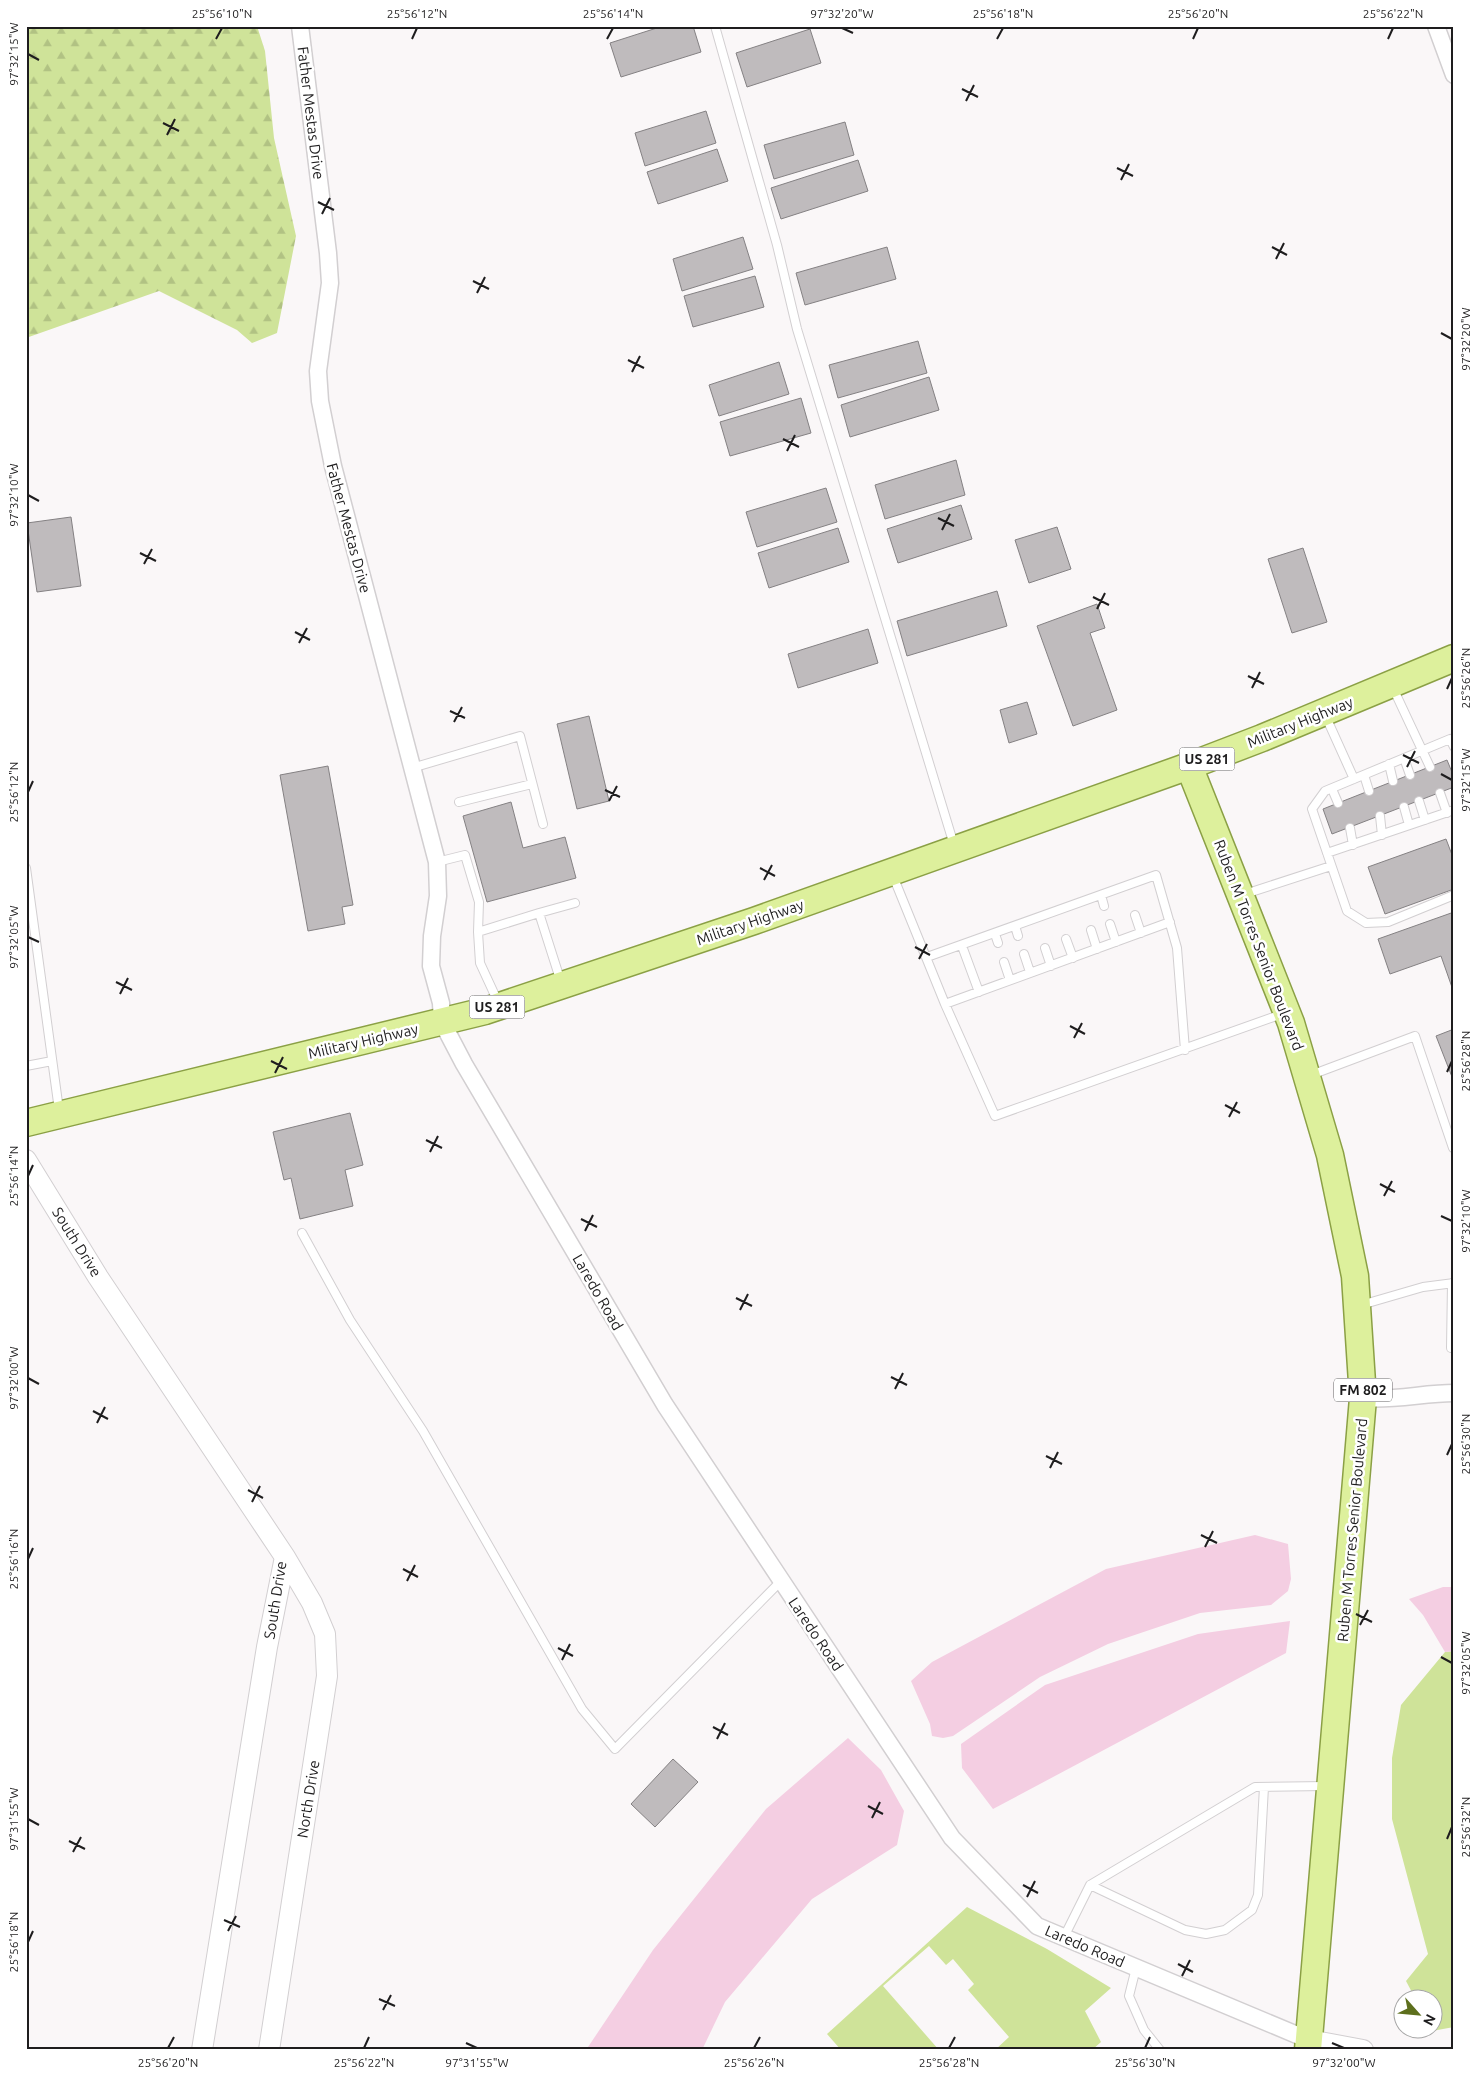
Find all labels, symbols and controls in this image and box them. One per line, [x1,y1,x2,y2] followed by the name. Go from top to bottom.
[192,7,252,20] text: 25°56'10"N
[387,7,447,20] text: 25°56'12"N
[583,7,643,20] text: 25°56'14"N
[810,7,874,20] text: 97°32'20"W
[973,7,1033,20] text: 25°56'18"N
[1168,7,1228,20] text: 25°56'20"N
[1363,7,1423,20] text: 25°56'22"N
[7,22,20,86] text: 97°32'15"W
[294,46,328,180] street label: Father Mestas Drive
[1459,307,1472,371] text: 97°32'20"W
[323,461,375,595] street label: Father Mestas Drive
[7,463,20,527] text: 97°32'10"W
[1459,648,1472,708] text: 25°56'26"N
[1245,693,1355,751] street label: Military Highway
[1180,748,1234,771] road number: US 281
[1459,748,1472,812] text: 97°32'15"W
[7,762,20,822] text: 25°56'12"N
[1211,837,1307,1053] street label: Ruben M Torres Senior Boulevard
[694,896,806,948] street label: Military Highway
[7,905,20,969] text: 97°32'05"W
[470,996,524,1019] road number: US 281
[306,1020,420,1062] street label: Military Highway
[1459,1031,1472,1091] text: 25°56'28"N
[7,1146,20,1206] text: 25°56'14"N
[1459,1189,1472,1253] text: 97°32'10"W
[49,1204,105,1280] street label: South Drive
[569,1251,627,1333] street label: Laredo Road
[7,1346,20,1410] text: 97°32'00"W
[1334,1378,1392,1402] road number: FM 802
[1459,1414,1472,1474] text: 25°56'30"N
[1334,1418,1370,1642] street label: Ruben M Torres Senior Boulevard
[7,1529,20,1589] text: 25°56'16"N
[260,1560,290,1640] street label: South Drive
[785,1594,847,1674] street label: Laredo Road
[1459,1631,1472,1695] text: 97°32'05"W
[293,1759,323,1839] street label: North Drive
[7,1787,20,1851] text: 97°31'55"W
[1459,1797,1472,1857] text: 25°56'32"N
[7,1912,20,1972] text: 25°56'18"N
[1043,1922,1127,1970] street label: Laredo Road
[1392,1988,1442,2038] north arrow
[1420,2012,1439,2028] text: N
[138,2056,198,2069] text: 25°56'20"N
[334,2056,394,2069] text: 25°56'22"N
[445,2056,509,2069] text: 97°31'55"W
[724,2056,784,2069] text: 25°56'26"N
[919,2056,979,2069] text: 25°56'28"N
[1115,2056,1175,2069] text: 25°56'30"N
[1312,2056,1376,2069] text: 97°32'00"W

